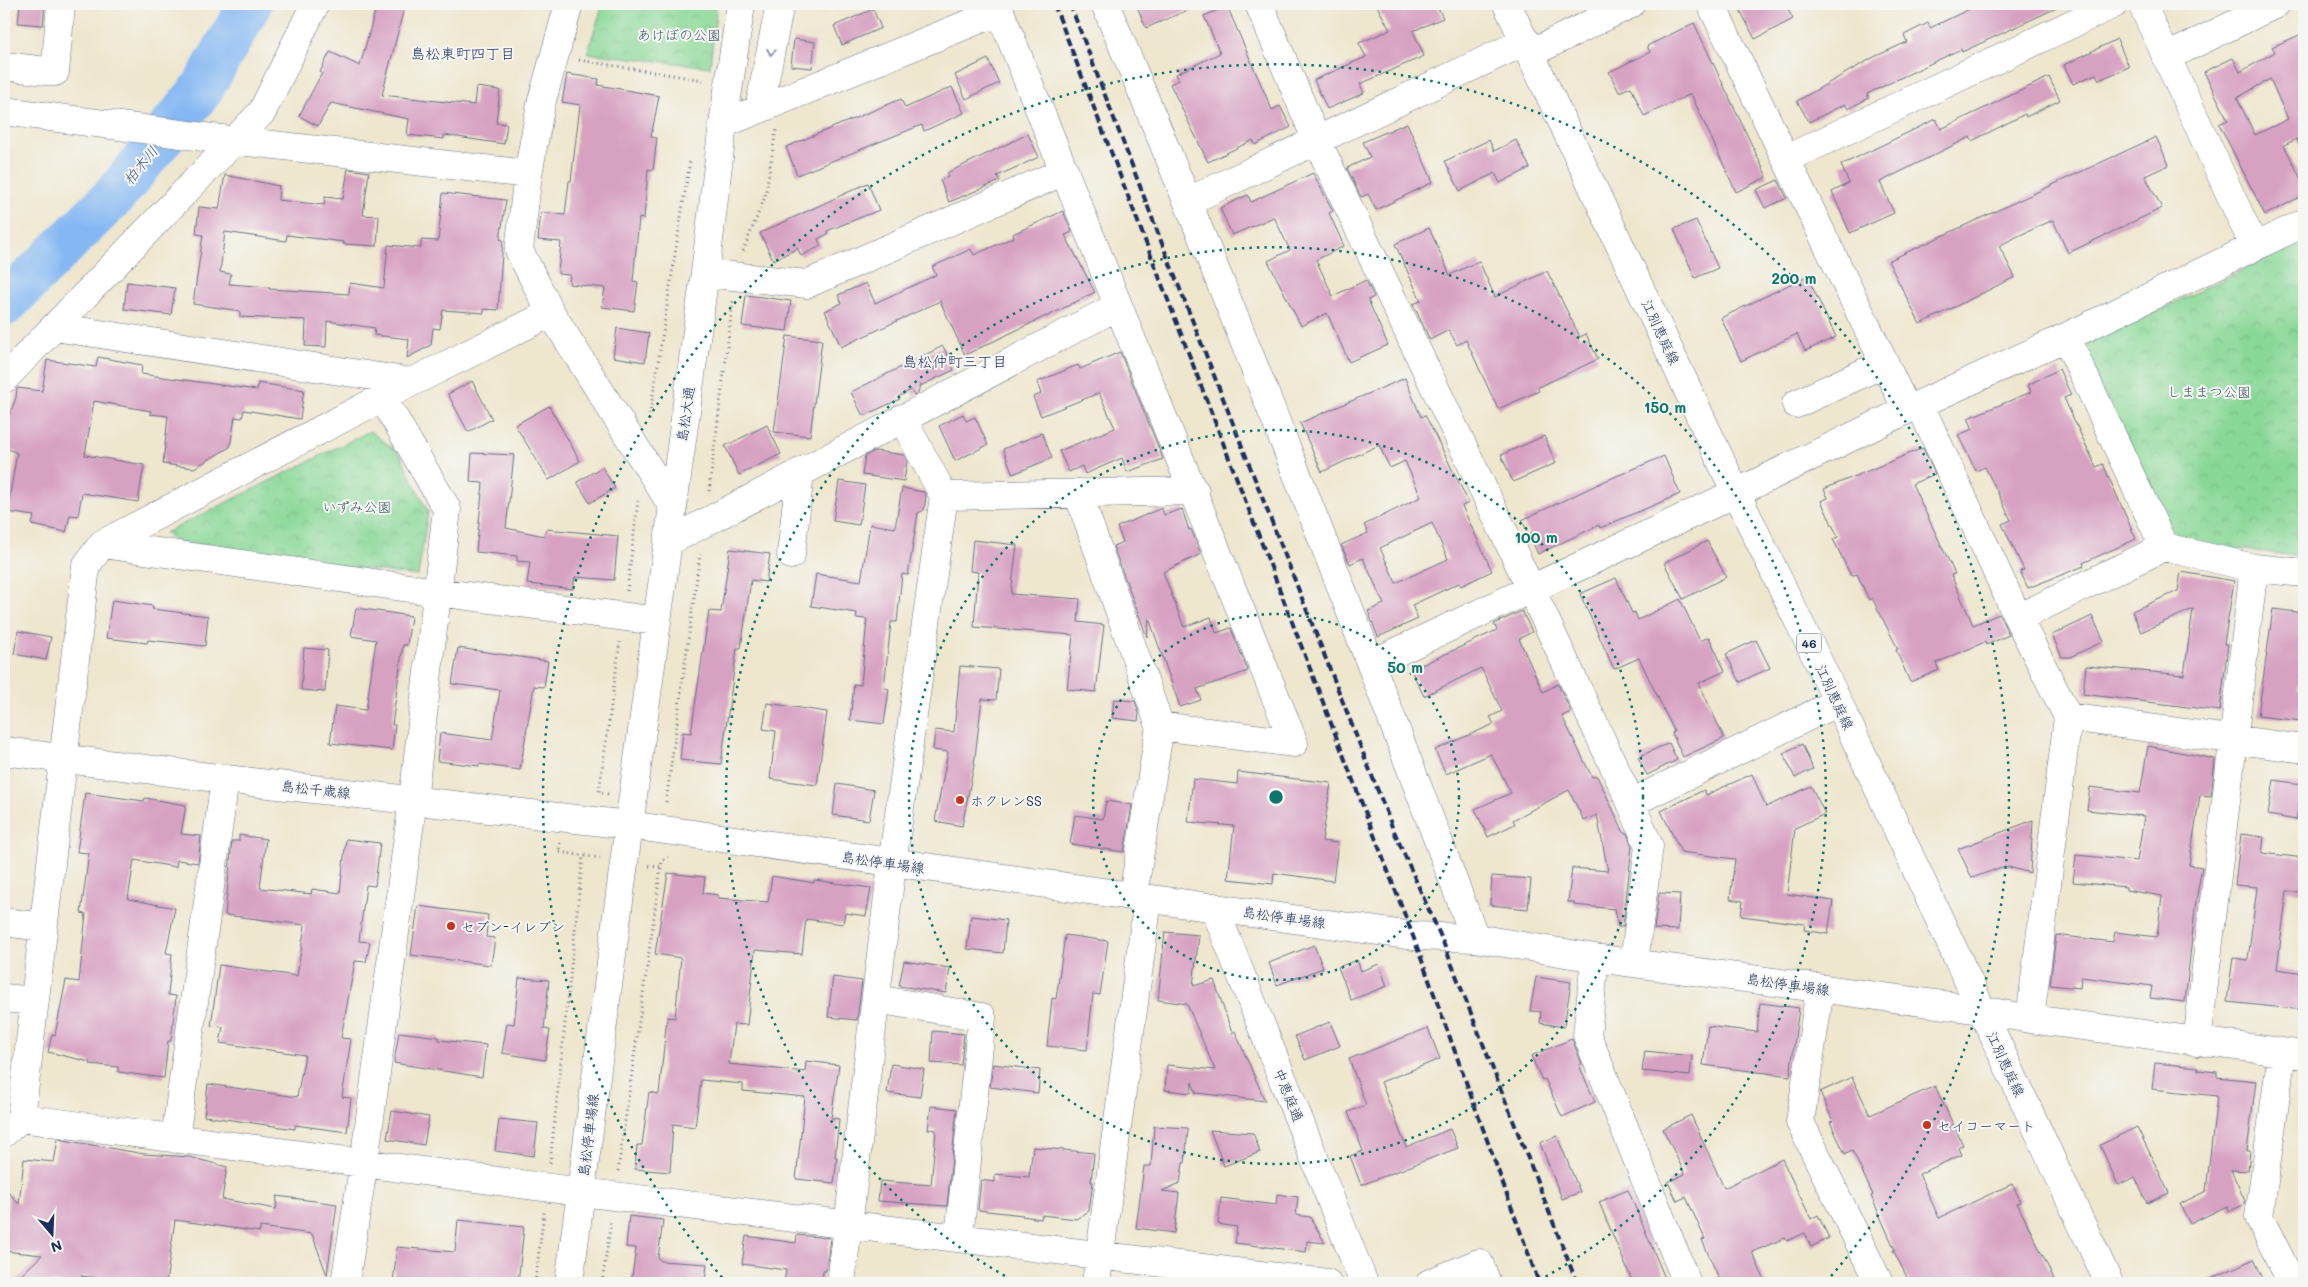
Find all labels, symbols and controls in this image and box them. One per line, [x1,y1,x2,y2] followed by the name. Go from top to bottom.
[637,25,721,44] park label: あけぼの公園
[410,43,516,63] district label: 島松東町四丁目
[767,47,777,56] one-way arrow
[118,141,162,189] water label: 柏木川
[1772,268,1817,288] text: 200 m
[1638,296,1684,368] street label: 江別恵庭線
[902,351,1008,371] district label: 島松仲町三丁目
[2167,382,2251,401] park label: しままつ公園
[672,385,698,443] street label: 島松大通
[1644,397,1686,417] text: 150 m
[323,497,391,516] park label: いずみ公園
[1514,527,1558,547] text: 100 m
[1796,634,1822,652] road number: 46
[1387,657,1423,677] text: 50 m
[1812,661,1858,733] street label: 江別恵庭線
[280,776,352,802] street label: 島松千歳線
[1267,788,1285,806] centre of rings
[970,791,1042,810] place label: ホクレンSS
[954,794,966,806] marker: ホクレンSS
[840,847,926,877] street label: 島松停車場線
[1241,902,1327,932] street label: 島松停車場線
[461,917,565,936] place label: セブン-イレブン
[445,920,457,932] marker: セブン-イレブン
[1745,969,1831,999] street label: 島松停車場線
[1983,1028,2029,1100] street label: 江別恵庭線
[1270,1065,1308,1125] street label: 中恵庭通
[573,1092,603,1178] street label: 島松停車場線
[1937,1116,2035,1135] place label: セイコーマート
[1921,1119,1933,1131] marker: セイコーマート
[28,1210,78,1260] north arrow
[48,1236,65,1257] text: N

